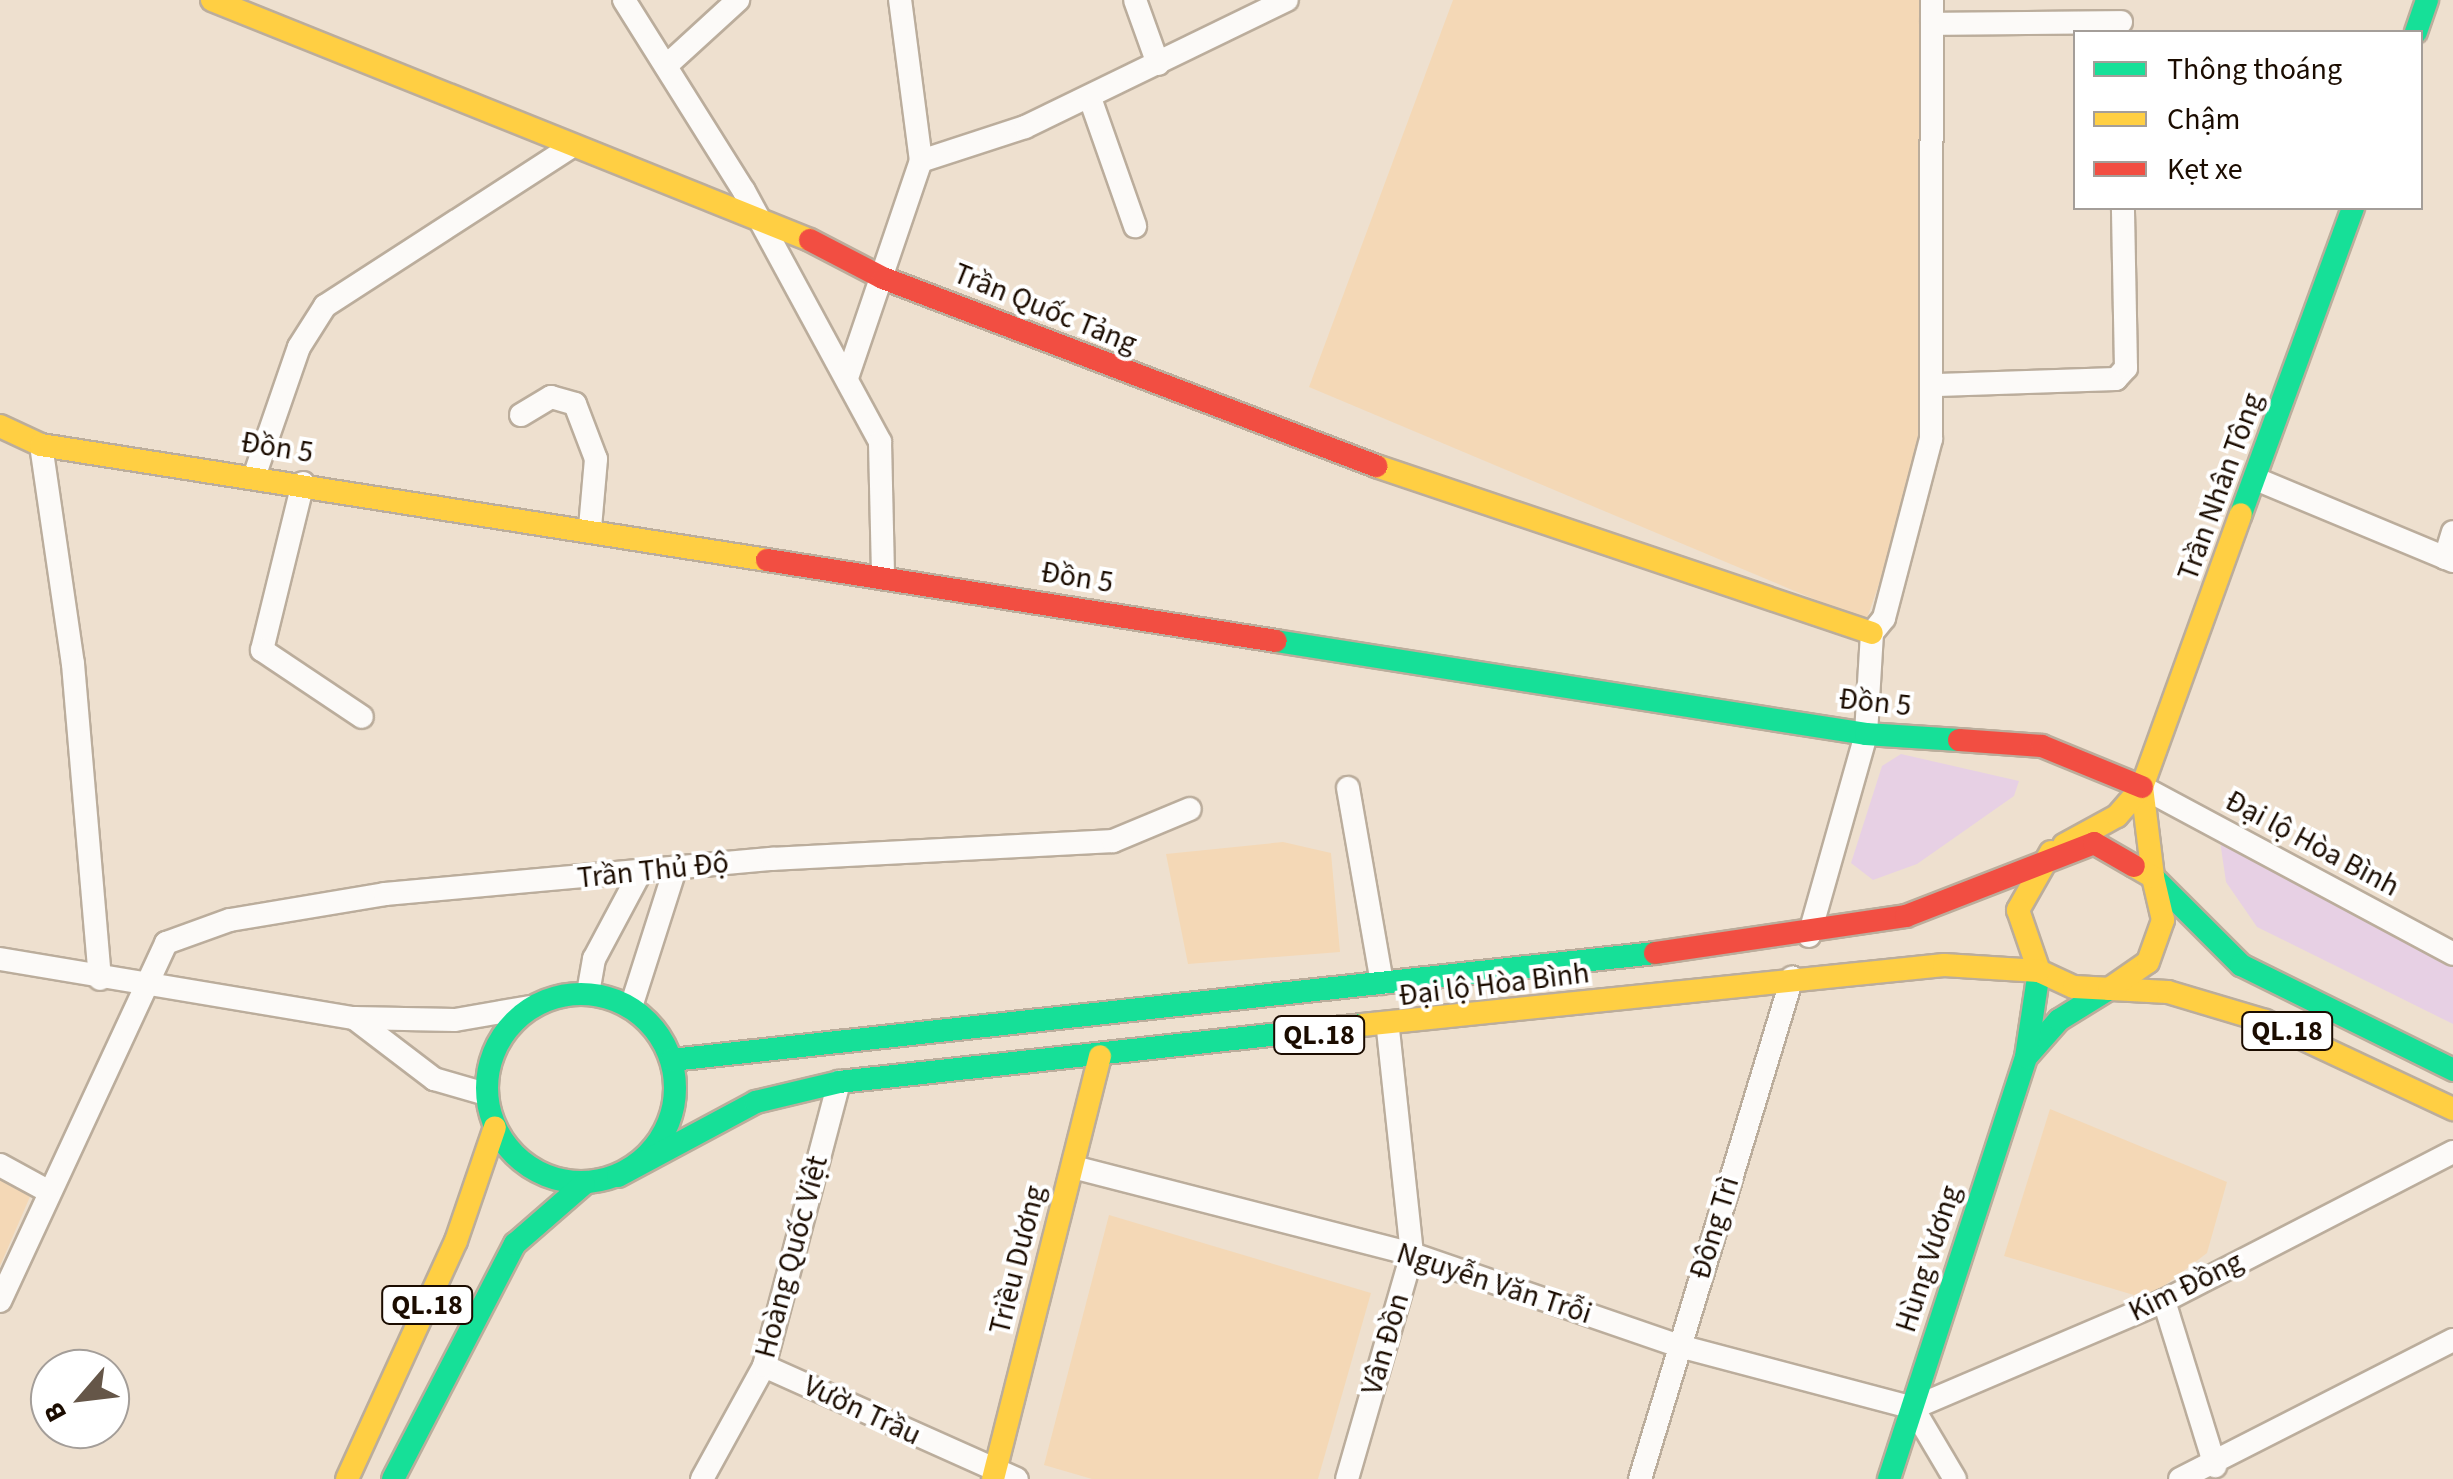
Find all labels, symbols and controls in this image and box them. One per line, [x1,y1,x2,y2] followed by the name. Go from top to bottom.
[2073,30,2423,210] legend
[2167,48,2342,91] text: Thông thoáng
[2167,98,2240,141] text: Chậm
[2167,148,2243,191] text: Kẹt xe
[948,256,1142,362] street label: Trần Quốc Tảng
[2170,388,2272,586] street label: Trần Nhân Tông
[238,425,316,471] street label: Đồn 5
[1038,555,1116,601] street label: Đồn 5
[1837,681,1913,725] street label: Đồn 5
[2219,783,2405,905] street label: Đại lộ Hòa Bình
[576,845,730,897] street label: Trần Thủ Độ
[1397,955,1591,1015] street label: Đại lộ Hòa Bình
[2240,1008,2334,1054] road number: QL.18
[1272,1012,1366,1058] road number: QL.18
[748,1152,836,1362] street label: Hoàng Quốc Việt
[1682,1172,1748,1284] street label: Đông Trì
[1888,1181,1970,1337] street label: Hùng Vương
[982,1182,1054,1338] street label: Triều Dương
[1392,1236,1596,1332] street label: Nguyễn Văn Trỗi
[2123,1244,2249,1330] street label: Kim Đồng
[380,1282,474,1328] road number: QL.18
[1354,1289,1418,1399] street label: Vân Đồn
[30,1349,130,1449] north arrow
[798,1368,926,1454] street label: Vườn Trầu
[34,1395,77,1429] text: B

